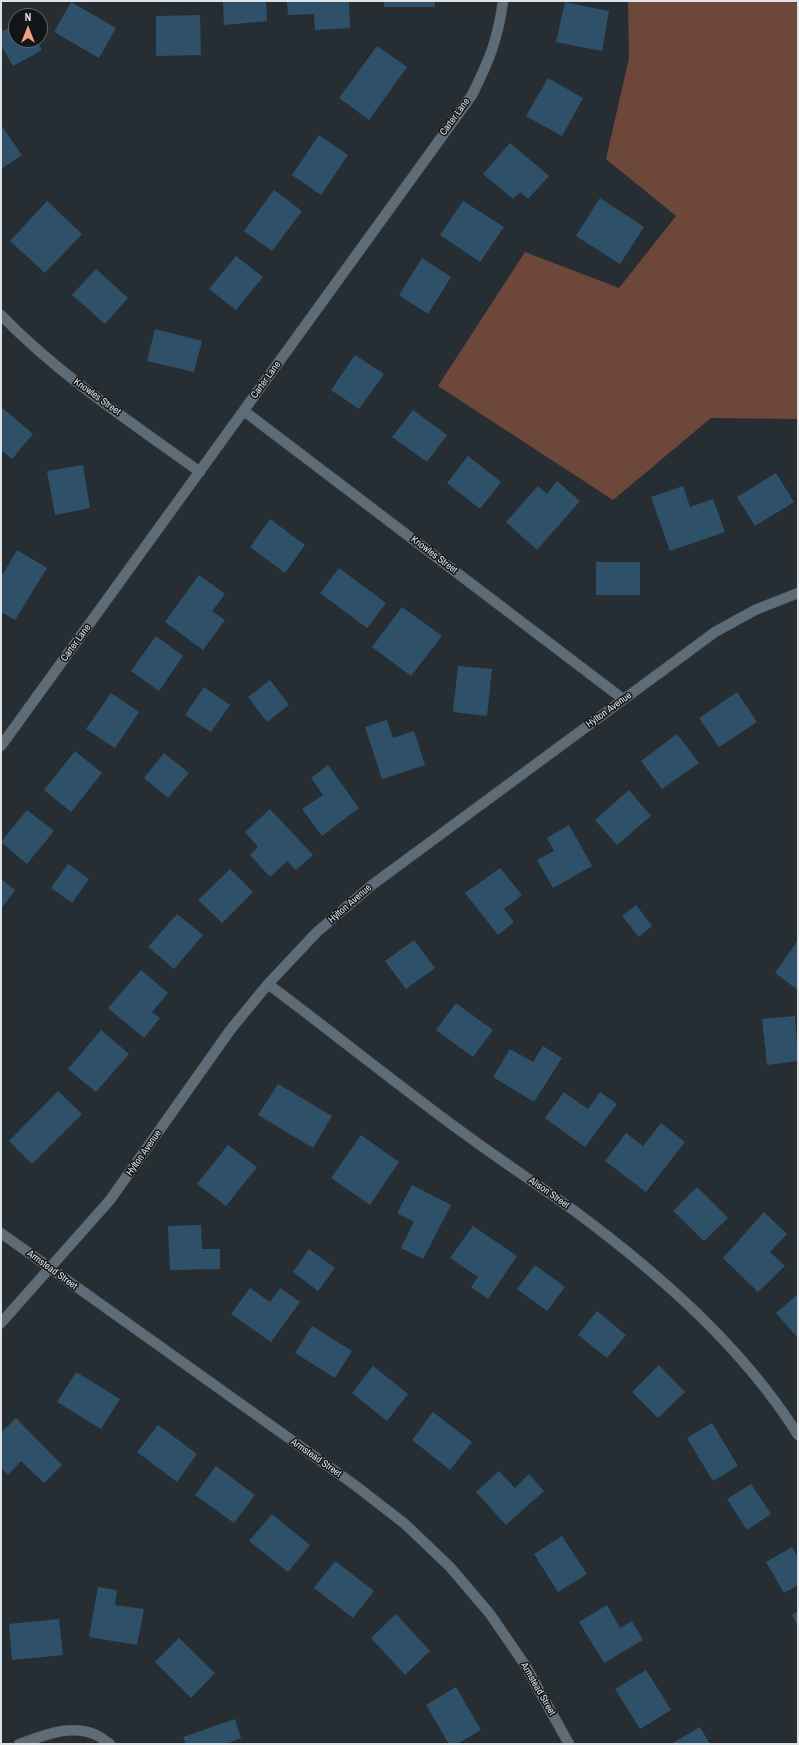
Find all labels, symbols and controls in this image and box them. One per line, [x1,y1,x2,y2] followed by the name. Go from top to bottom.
[8,8,48,48] north arrow
[25,10,31,24] text: N
[437,96,473,138] street label: Carter Lane
[248,359,284,401] street label: Carter Lane
[71,376,123,418] street label: Knowles Street
[408,534,460,576] street label: Knowles Street
[58,622,94,664] street label: Carter Lane
[584,690,634,730] street label: Hylton Avenue
[326,882,374,926] street label: Hylton Avenue
[124,1128,164,1178] street label: Hylton Avenue
[526,1175,572,1211] street label: Alison Street
[25,1248,79,1292] street label: Armstead Street
[288,1436,344,1480] street label: Armstead Street
[518,1660,558,1718] street label: Armstead Street

